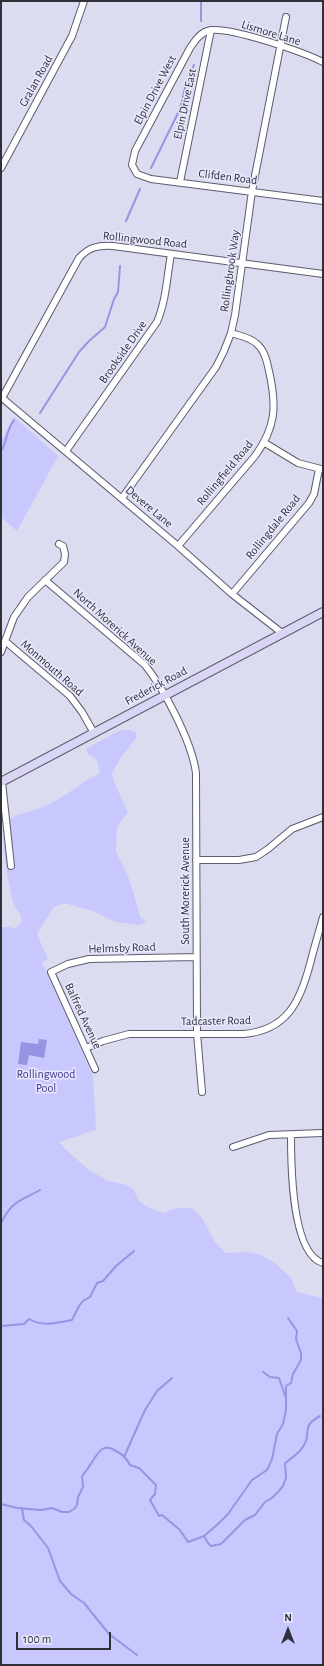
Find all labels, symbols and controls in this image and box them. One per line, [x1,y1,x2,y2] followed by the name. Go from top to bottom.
[240,17,302,49] street label: Lismore Lane
[16,53,56,109] street label: Gralan Road
[131,53,179,127] street label: Elpin Drive West
[170,67,200,141] street label: Elpin Drive East
[198,166,258,188] street label: Clifden Road
[102,228,188,252] street label: Rollingwood Road
[217,229,243,313] street label: Rollingbrook Way
[96,318,150,386] street label: Brookside Drive
[194,438,256,508] street label: Rollingfield Road
[122,483,176,531] street label: Devere Lane
[243,492,303,562] street label: Rollingdale Road
[70,586,160,668] street label: North Morerick Avenue
[18,637,86,699] street label: Monmouth Road
[122,664,190,708] street label: Frederick Road
[178,837,192,945] street label: South Morerick Avenue
[88,940,156,956] street label: Helmsby Road
[61,981,105,1051] street label: Balfred Avenue
[181,1013,251,1029] street label: Tadcaster Road
[17,1067,75,1095] park label: Rollingwood Pool
[268,1610,308,1650] north arrow
[284,1612,292,1623] text: N
[18,1624,113,1650] scale bar
[23,1633,51,1645] text: 100 m

